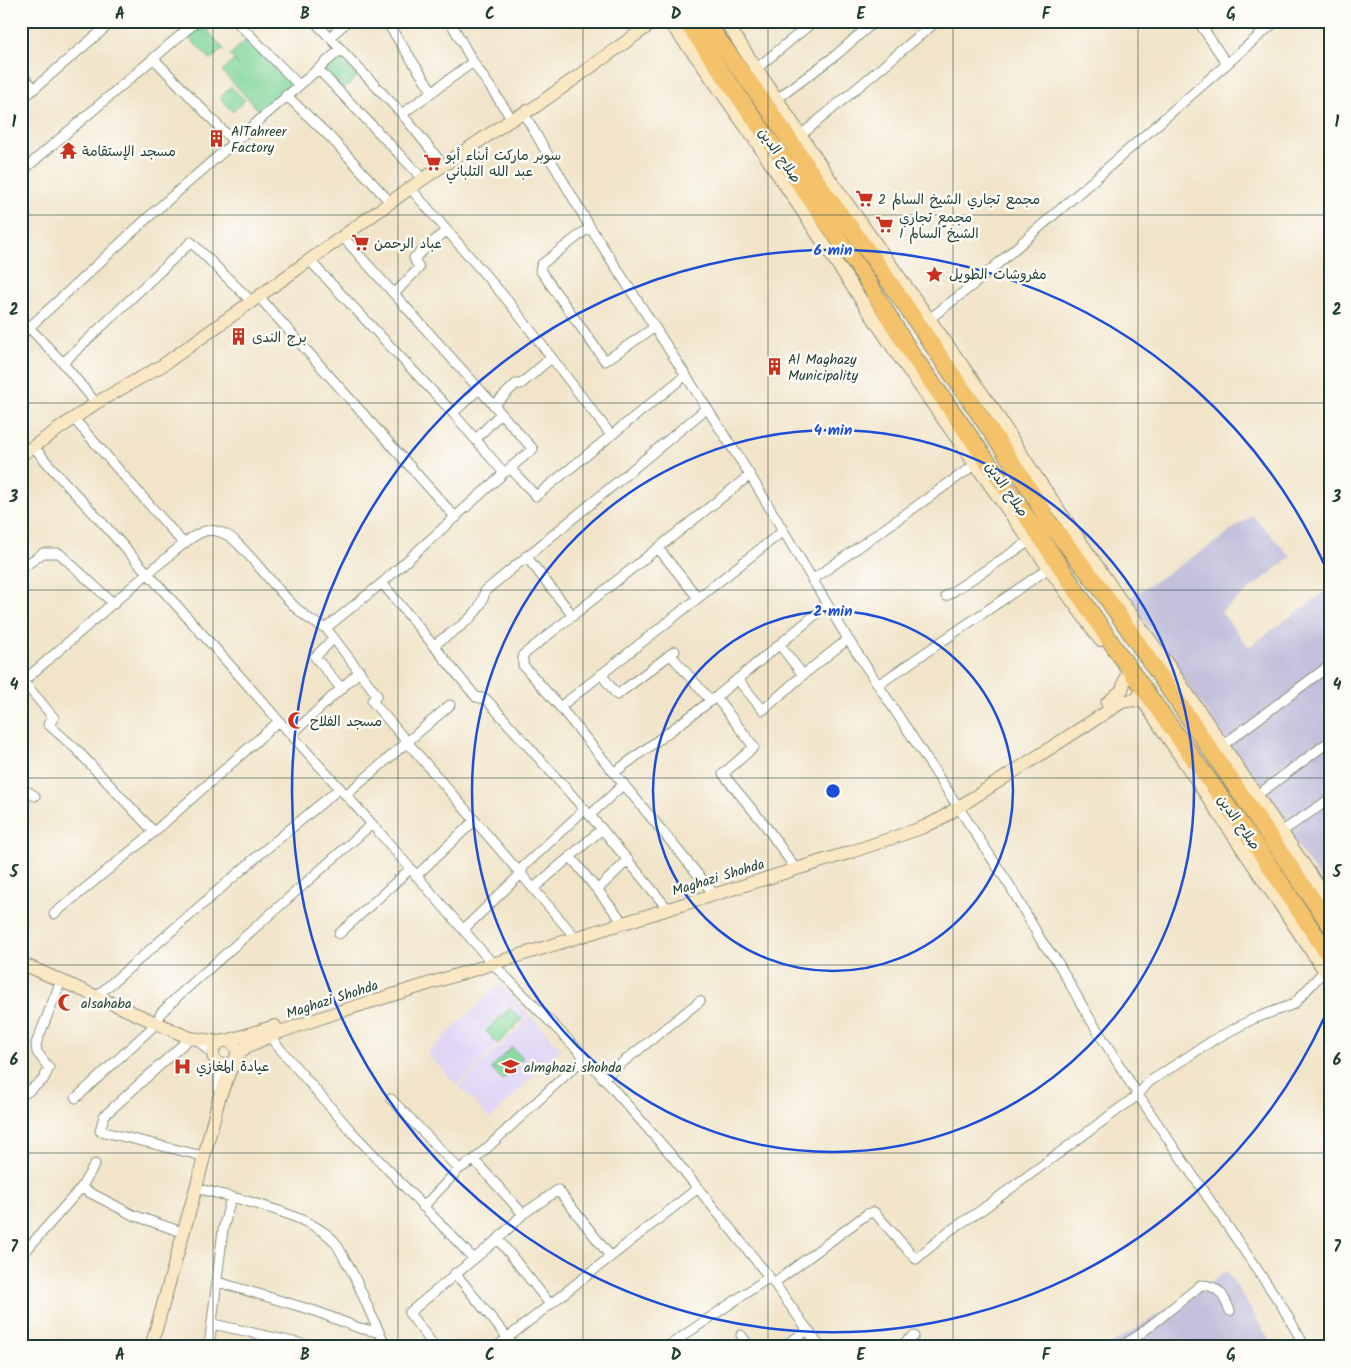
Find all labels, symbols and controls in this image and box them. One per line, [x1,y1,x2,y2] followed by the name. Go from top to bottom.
[115,2,125,27] text: A
[300,2,310,27] text: B
[485,2,495,27] text: C
[671,2,682,27] text: D
[857,2,867,27] text: E
[1042,2,1052,27] text: F
[1226,2,1236,27] text: G
[12,110,17,135] text: 1
[1335,110,1340,135] text: 1
[231,121,288,159] place label: AlTahreer Factory
[752,123,806,188] street label: صلاح الدين
[207,129,227,149] building icon: AlTahreer Factory
[58,141,78,161] temple icon: مسجد الإستقامة
[82,141,176,163] place label: مسجد الإستقامة
[445,145,561,184] place label: سوبر ماركت أبناء أبو عبد الله التلباني
[422,153,442,173] supermarket icon: سوبر ماركت أبناء أبو عبد الله التلباني
[854,189,874,209] supermarket icon: مجمع تجاري الشيخ السالم 2
[878,189,1040,211] place label: مجمع تجاري الشيخ السالم 2
[899,207,979,245] place label: مجمع تجاري الشيخ السالم 1
[875,215,895,235] supermarket icon: مجمع تجاري الشيخ السالم 1
[350,233,370,253] supermarket icon: عباد الرحمن
[374,233,442,255] place label: عباد الرحمن
[814,239,852,263] text: 6 min
[925,264,945,284] place icon: مفروشات الطويل
[949,264,1047,286] place label: مفروشات الطويل
[9,298,19,323] text: 2
[1332,298,1342,323] text: 2
[228,327,248,347] building icon: برج الندى
[252,327,307,349] place label: برج الندى
[788,349,859,387] place label: Al Maghazy Municipality
[764,357,784,377] building icon: Al Maghazy Municipality
[814,419,852,443] text: 4 min
[979,457,1033,522] street label: صلاح الدين
[9,485,19,510] text: 3
[1332,485,1342,510] text: 3
[813,600,853,624] text: 2 min
[10,673,19,698] text: 4
[1333,673,1342,698] text: 4
[286,711,306,731] mosque icon: مسجد الفلاح
[310,711,382,733] place label: مسجد الفلاح
[824,782,842,800] centre of rings
[1211,790,1265,855] street label: صلاح الدين
[669,853,767,902] street label: Maghazi Shohda
[9,860,20,885] text: 5
[1332,860,1343,885] text: 5
[283,975,381,1025] street label: Maghazi Shohda
[57,993,77,1013] mosque icon: alsahaba
[81,993,132,1015] place label: alsahaba
[10,1048,19,1073] text: 6
[1333,1048,1342,1073] text: 6
[172,1056,192,1076] hospital icon: عيادة المغازي
[196,1056,269,1078] place label: عيادة المغازي
[500,1057,520,1077] school or university icon: almghazi shohda
[524,1057,622,1079] place label: almghazi shohda
[10,1235,18,1260] text: 7
[1333,1235,1341,1260] text: 7
[115,1343,125,1368] text: A
[300,1343,310,1368] text: B
[485,1343,495,1368] text: C
[671,1343,682,1368] text: D
[857,1343,867,1368] text: E
[1042,1343,1052,1368] text: F
[1226,1343,1236,1368] text: G

